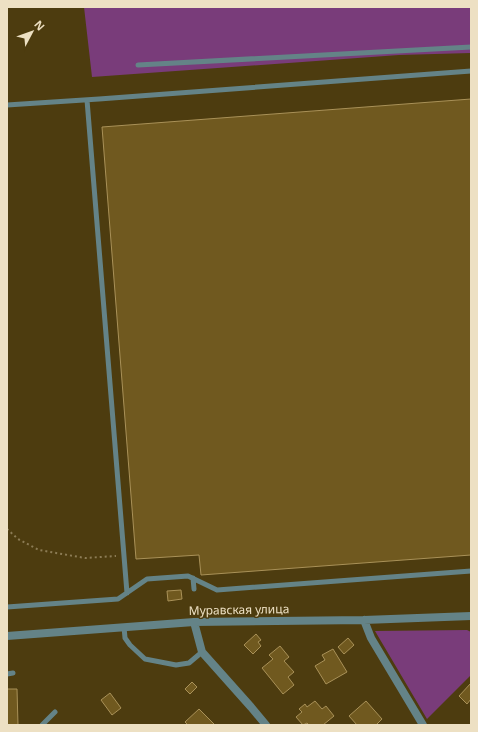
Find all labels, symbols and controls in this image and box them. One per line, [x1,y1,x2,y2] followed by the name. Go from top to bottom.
[12,12,52,52] north arrow
[31,17,49,33] text: N
[189,600,289,619] street label: Муравская улица

